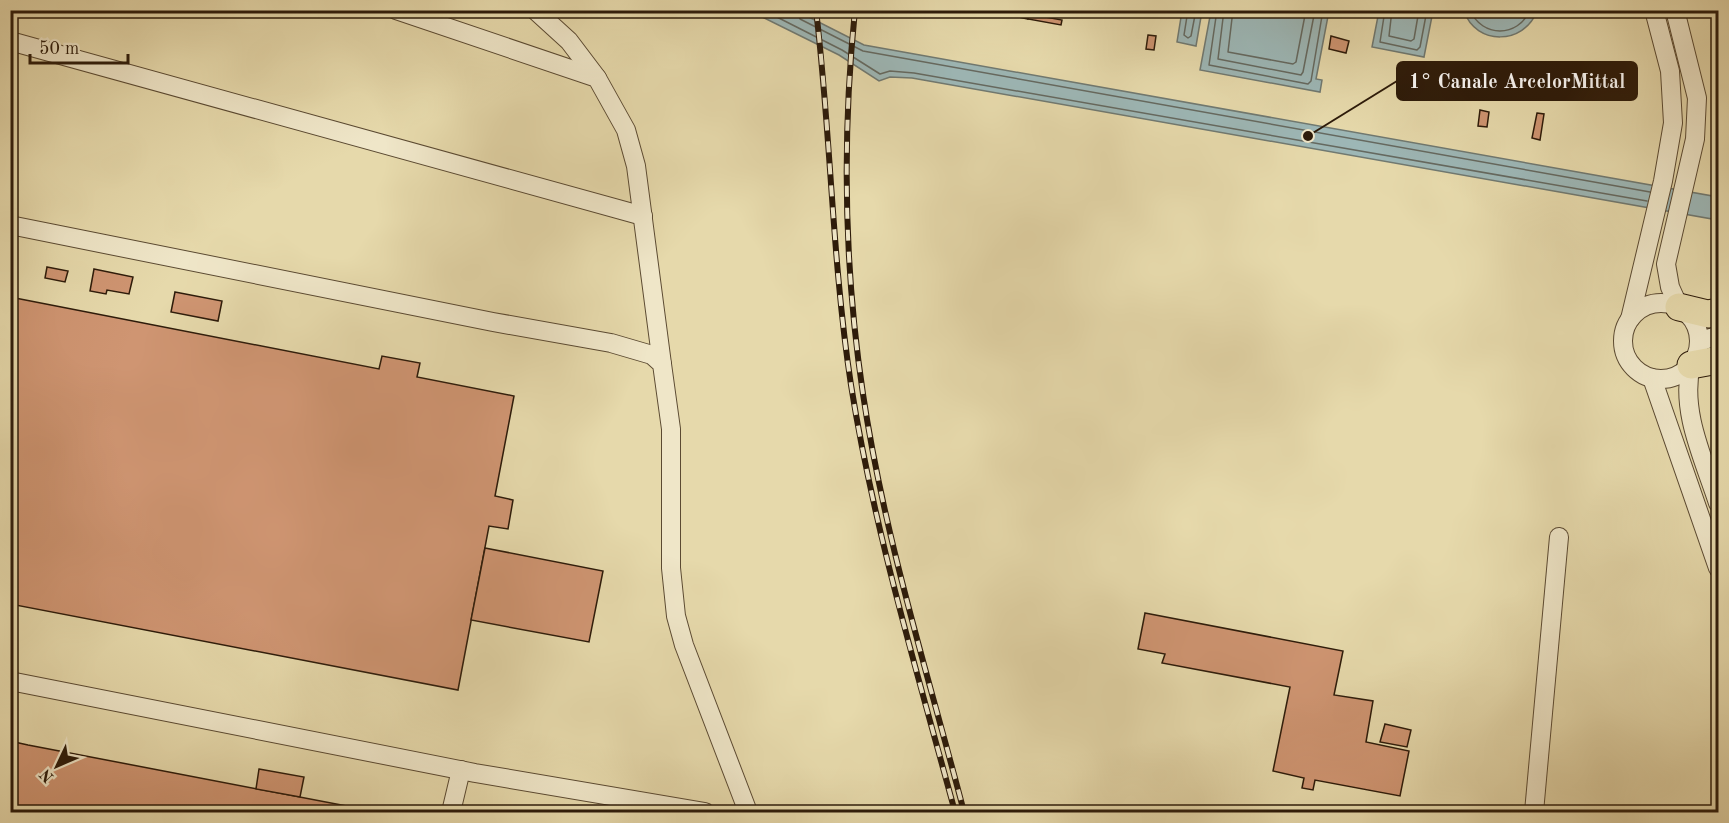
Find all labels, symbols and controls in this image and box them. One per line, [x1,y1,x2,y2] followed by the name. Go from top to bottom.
[30,27,128,65] scale bar
[39,40,79,58] text: 50 m
[1397,62,1637,100] callout: 1° Canale ArcelorMittal
[1409,73,1625,93] text: 1° Canale ArcelorMittal
[27,736,87,796] north arrow
[37,765,58,785] text: N

